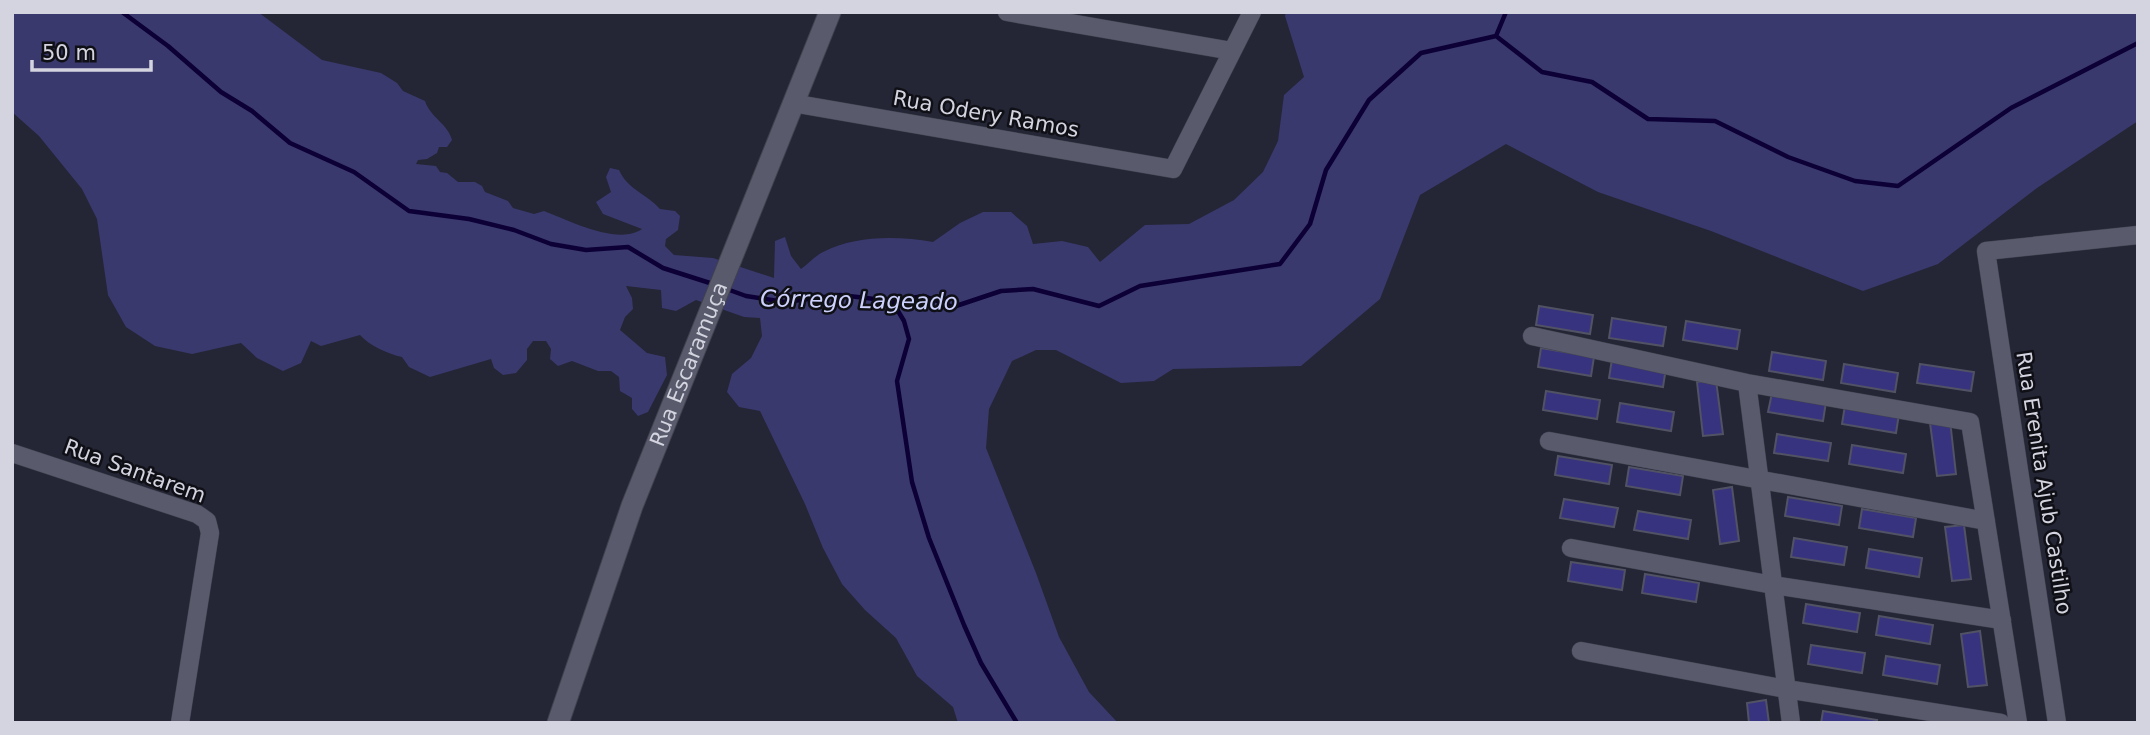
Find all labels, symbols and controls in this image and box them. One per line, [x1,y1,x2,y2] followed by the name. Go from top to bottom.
[32,28,150,72] scale bar
[42,41,96,65] text: 50 m
[891,86,1081,142] street label: Rua Odery Ramos
[645,279,732,450] street label: Rua Escaramuça
[760,285,958,315] water label: Córrego Lageado
[2011,350,2077,616] street label: Rua Erenita Ajub Castilho
[61,434,209,508] street label: Rua Santarem

